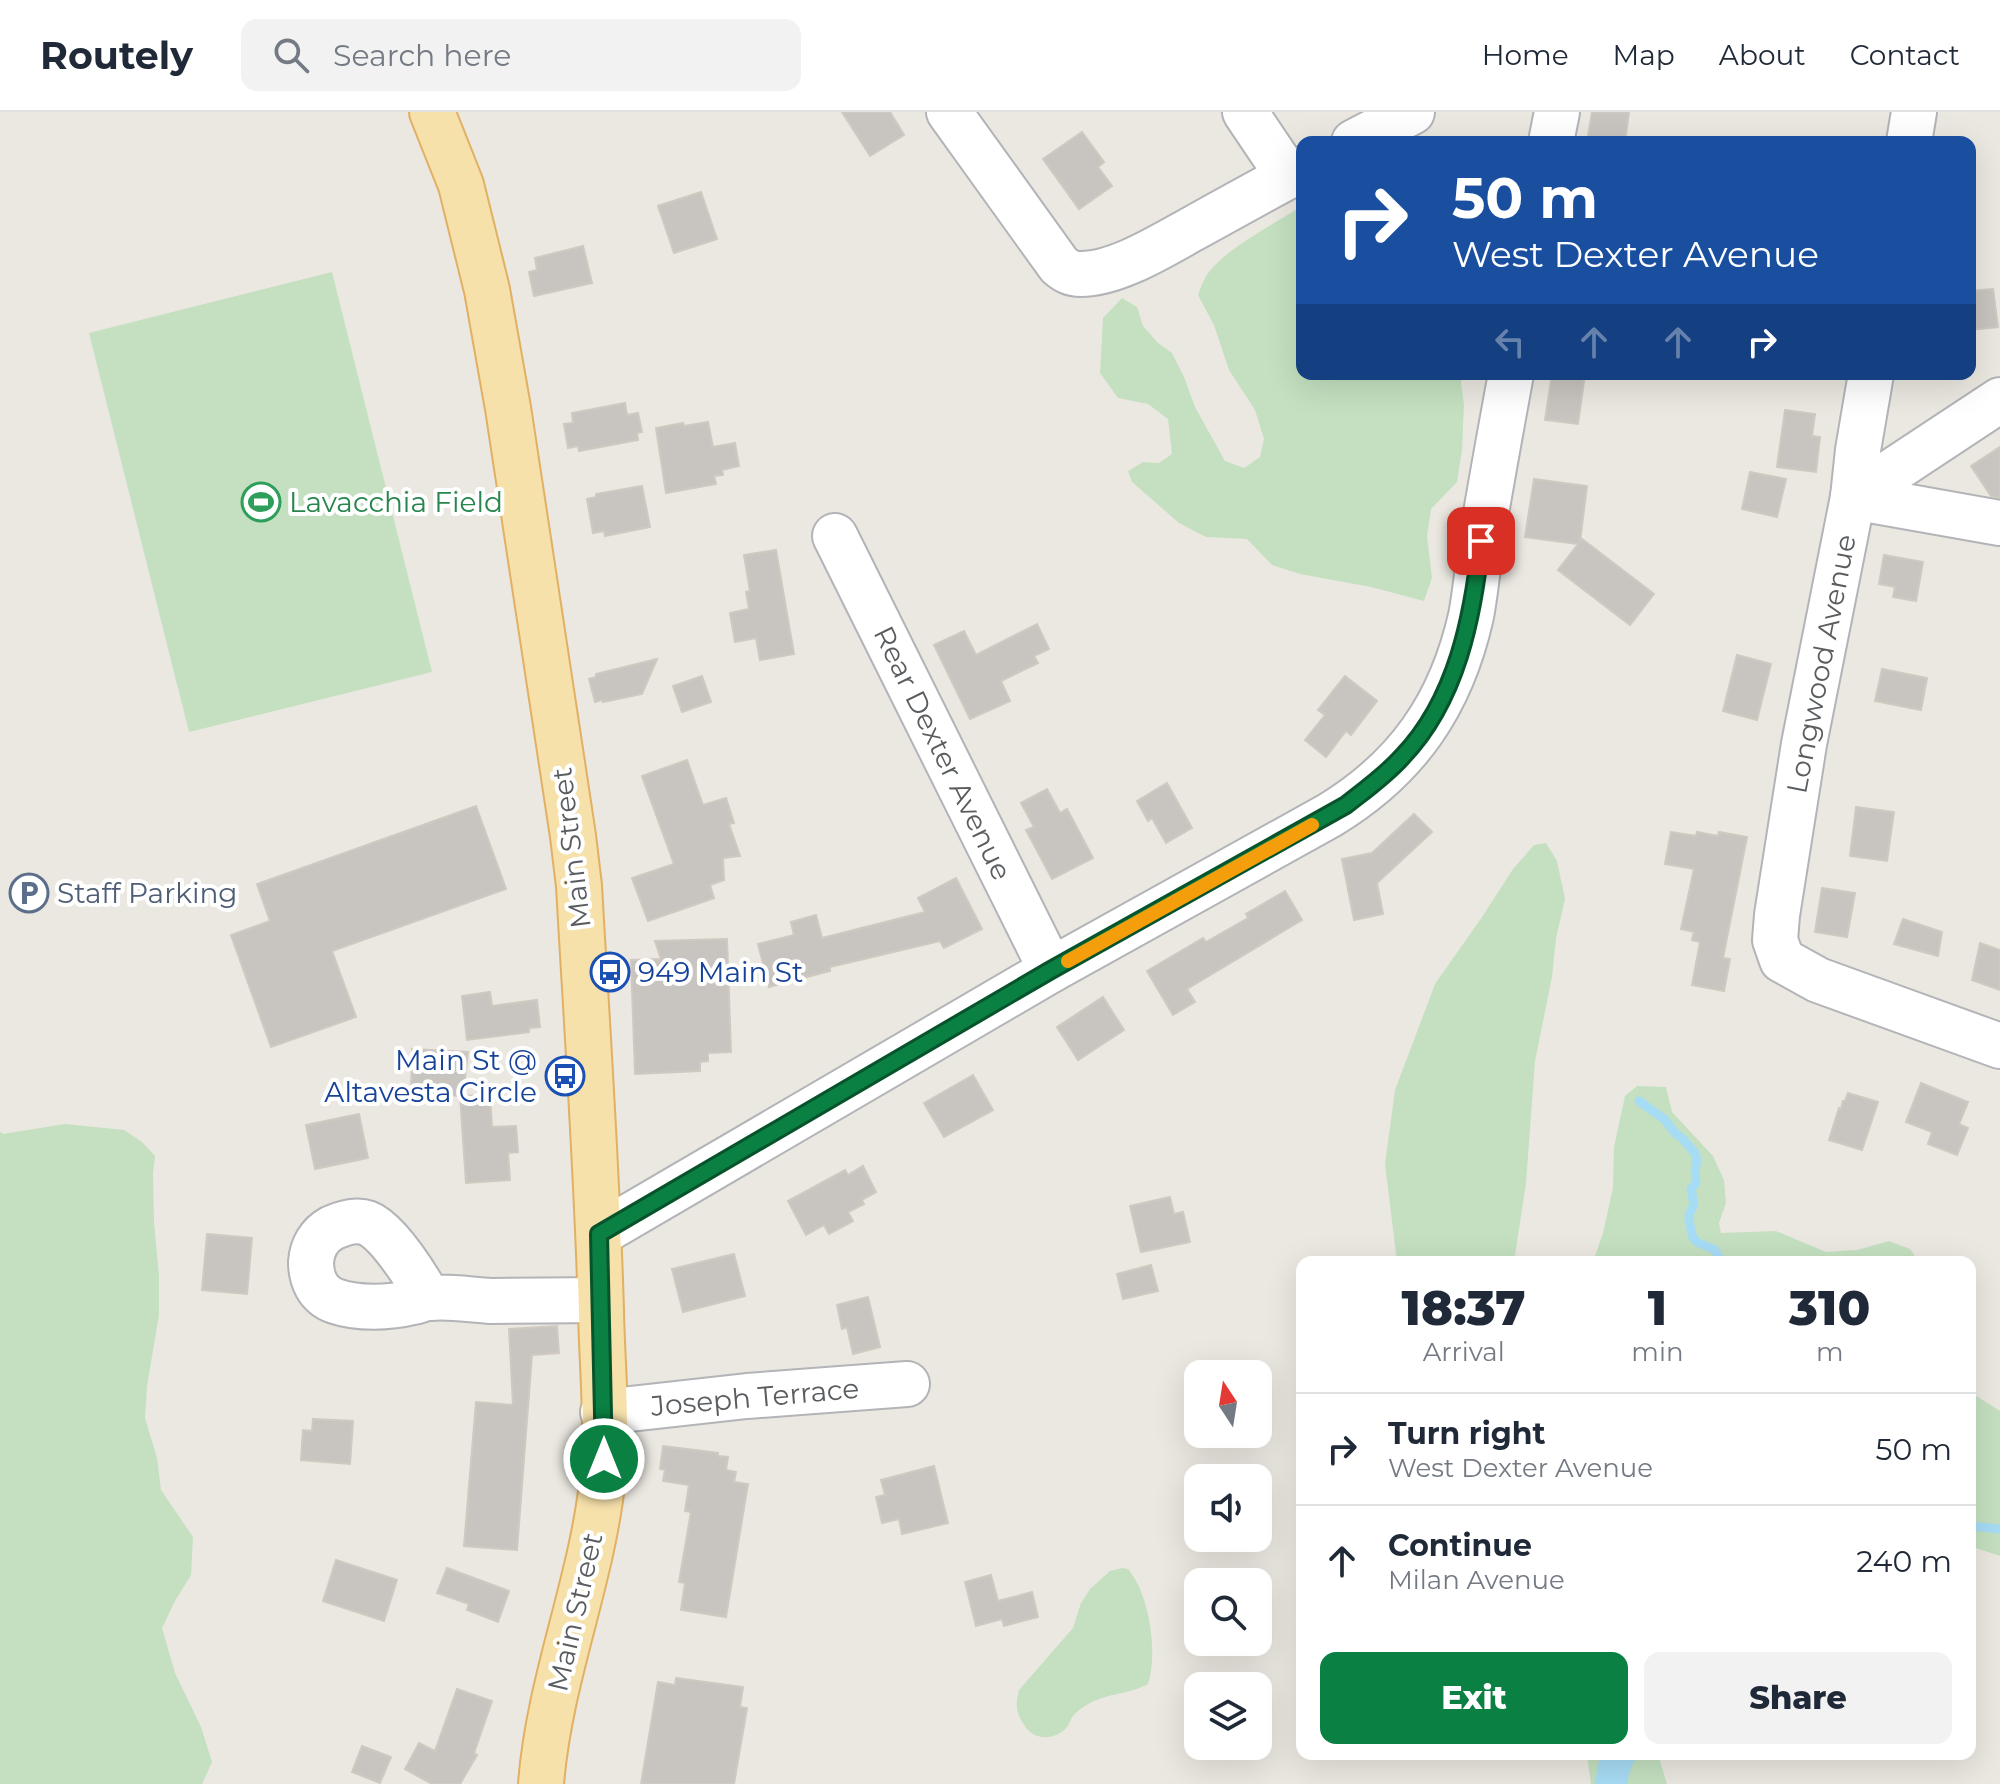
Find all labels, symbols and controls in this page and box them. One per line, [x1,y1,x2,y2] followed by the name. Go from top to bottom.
[241,19,801,91] search box
[40,32,193,79] text: Routely
[269,33,313,77] icon: search
[333,37,511,74] text: Search here
[1482,38,1569,72] text: Home
[1613,38,1675,72] text: Map
[1719,38,1806,72] text: About
[1850,38,1960,72] text: Contact
[1452,164,1598,232] text: 50 m
[1320,168,1424,272] icon: right
[1452,232,1819,276] text: West Dexter Avenue
[1488,320,1532,364] icon: left
[1572,320,1616,364] icon: ahead
[1656,320,1700,364] icon: ahead
[1740,320,1784,364] icon: right
[240,481,282,523] sports icon: Lavacchia Field
[289,485,503,519] place label: Lavacchia Field
[1447,507,1515,575] pin
[1459,519,1503,563] icon: arrive
[1779,532,1863,796] street label: Longwood Avenue
[867,620,1019,886] street label: Rear Dexter Avenue
[544,766,598,930] street label: Main Street
[8,872,50,914] parking icon: Staff Parking
[57,876,238,910] place label: Staff Parking
[589,951,631,993] bus stop icon: 949 Main St
[638,955,803,989] place label: 949 Main St
[324,1043,537,1109] place label: Main St @ Altavesta Circle
[544,1055,586,1097] bus stop icon: Main St @ Altavesta Circle
[1402,1279,1526,1337] text: 18:37
[1648,1279,1667,1337] text: 1
[1789,1279,1870,1337] text: 310
[1423,1336,1505,1368] text: Arrival
[1631,1336,1683,1368] text: min
[1816,1336,1844,1368] text: m
[1184,1360,1272,1448] north arrow
[1184,1360,1272,1760] map controls
[648,1371,861,1423] street label: Joseph Terrace
[1388,1415,1545,1452] text: Turn right
[562,1417,646,1501] position arrow
[1320,1427,1364,1471] icon: right
[1875,1431,1952,1468] text: 50 m
[1388,1452,1653,1484] text: West Dexter Avenue
[1184,1464,1272,1552] button: sound
[1388,1527,1532,1564] text: Continue
[540,1529,610,1695] street label: Main Street
[1320,1539,1364,1583] icon: ahead
[1856,1543,1952,1580] text: 240 m
[1388,1564,1565,1596] text: Milan Avenue
[1184,1568,1272,1656] button: search
[1320,1652,1628,1744] button: Exit
[1644,1652,1952,1744] button: Share
[1184,1672,1272,1760] button: layers

